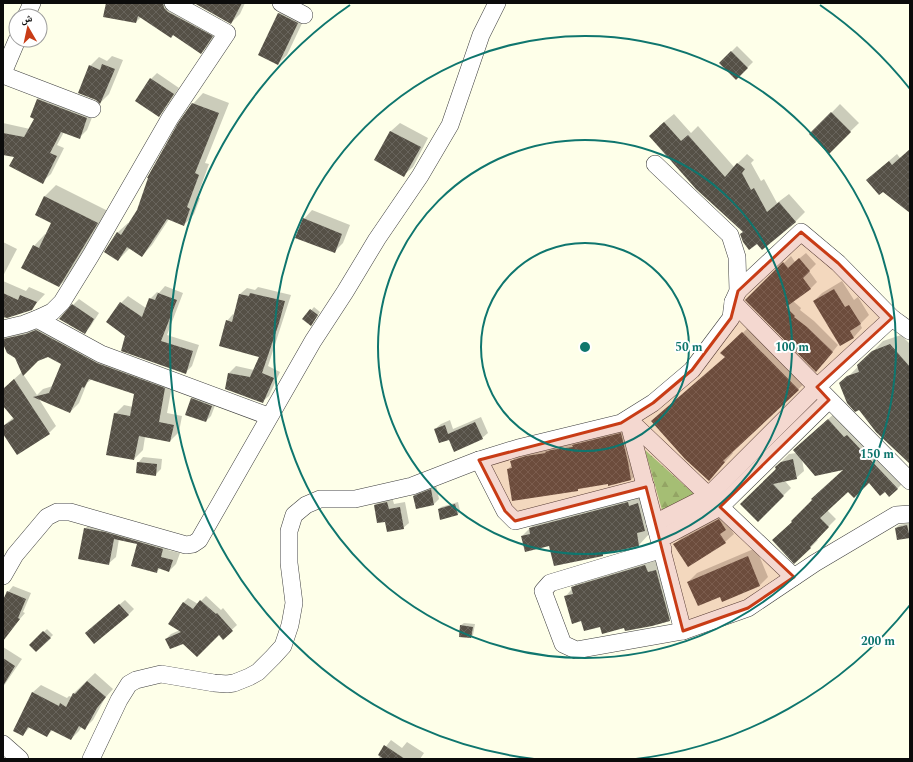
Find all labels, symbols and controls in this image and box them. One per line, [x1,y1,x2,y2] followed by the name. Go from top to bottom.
[8,8,48,48] north arrow
[19,9,34,28] text: ش
[675,338,703,357] text: 50 m
[775,338,809,357] text: 100 m
[578,340,592,354] centre of rings
[860,445,894,464] text: 150 m
[861,632,895,651] text: 200 m

